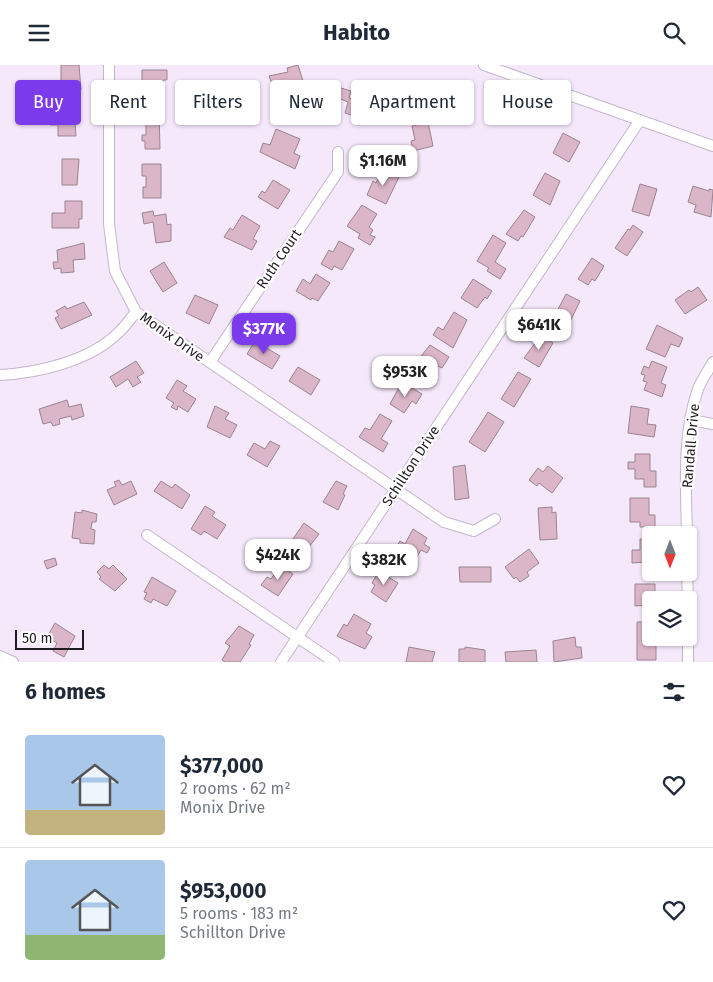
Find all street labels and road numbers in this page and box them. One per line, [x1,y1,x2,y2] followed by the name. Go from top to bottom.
[253,225,306,292] street label: Ruth Court
[137,309,207,365] street label: Monix Drive
[679,403,703,489] street label: Randall Drive
[379,423,443,509] street label: Schillton Drive

